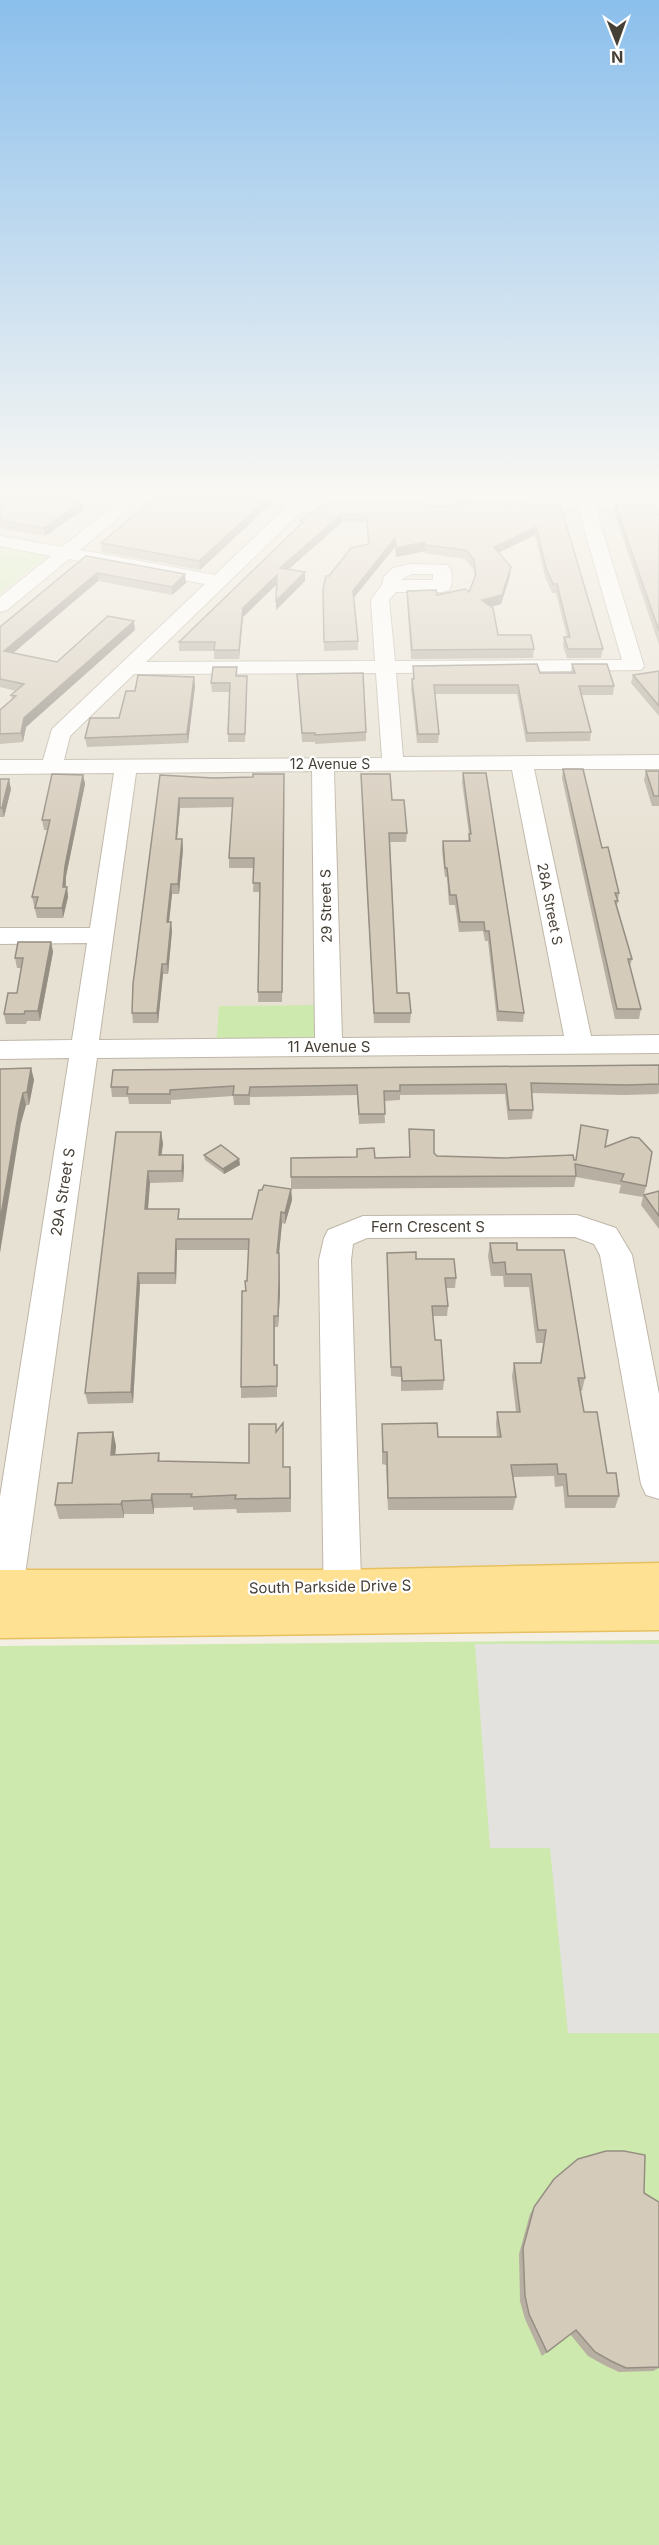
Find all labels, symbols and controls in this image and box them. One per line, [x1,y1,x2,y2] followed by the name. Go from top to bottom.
[587,12,647,72] north arrow
[611,47,624,67] text: N
[290,755,370,772] street label: 12 Avenue S
[534,861,567,946] street label: 28A Street S
[316,869,335,943] street label: 29 Street S
[288,1037,370,1056] street label: 11 Avenue S
[46,1146,79,1237] street label: 29A Street S
[371,1217,485,1236] street label: Fern Crescent S
[249,1576,411,1597] street label: South Parkside Drive S

